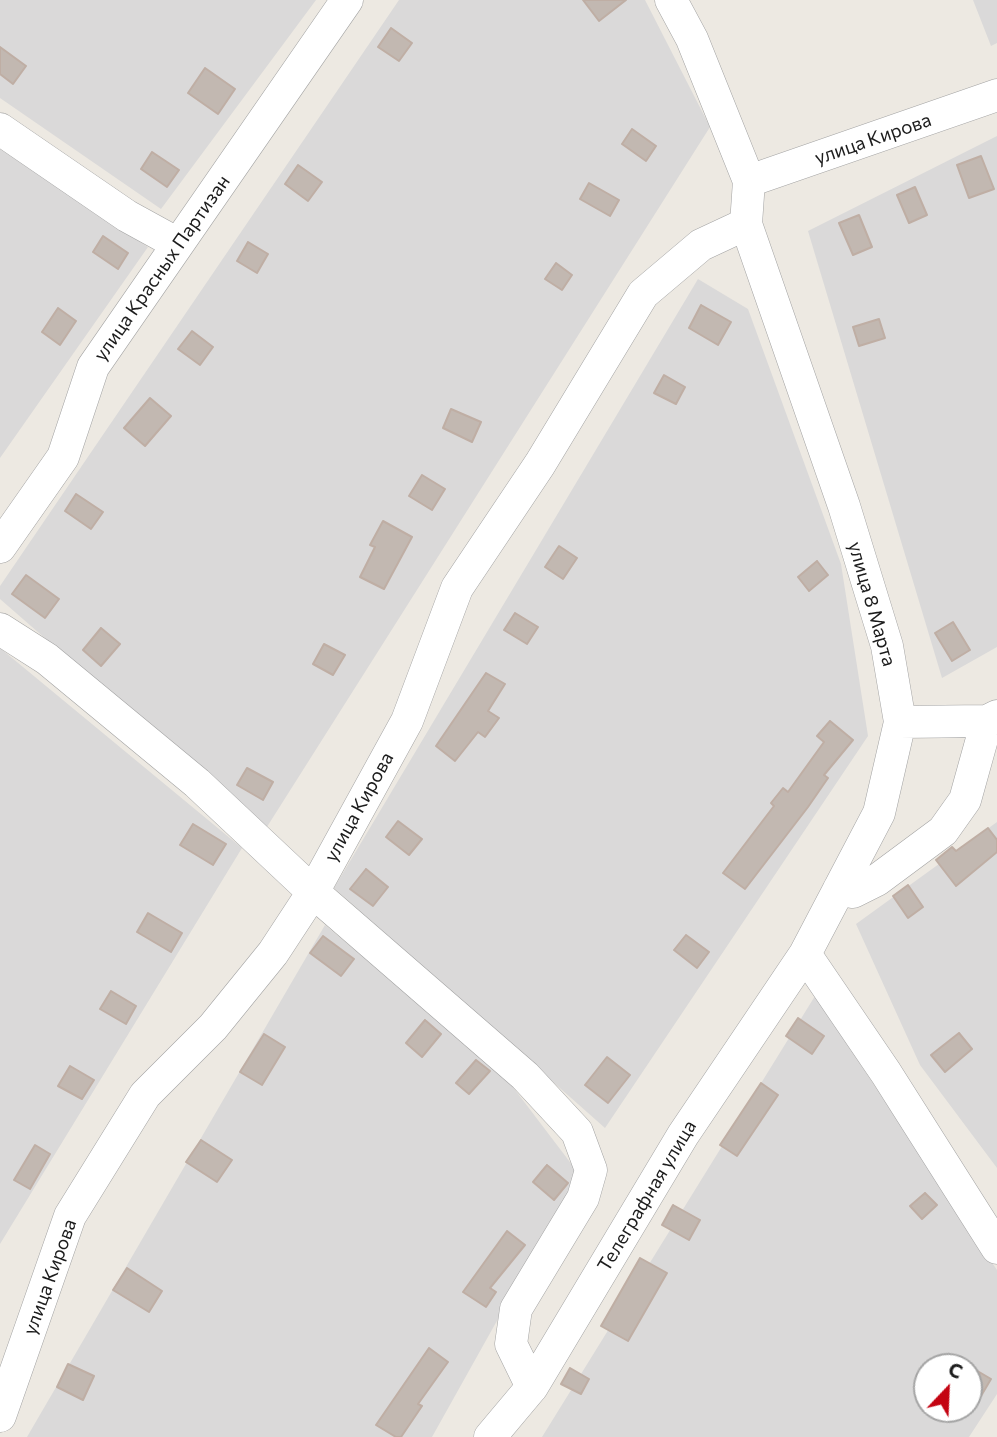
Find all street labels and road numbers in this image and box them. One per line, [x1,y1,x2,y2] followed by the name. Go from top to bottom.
[812,108,934,170] street label: улица Кирова
[89,171,235,365] street label: улица Красных Партизан
[843,539,901,669] street label: улица 8 Марта
[320,748,398,866] street label: улица Кирова
[593,1116,701,1276] street label: Телеграфная улица
[18,1216,82,1338] street label: улица Кирова

